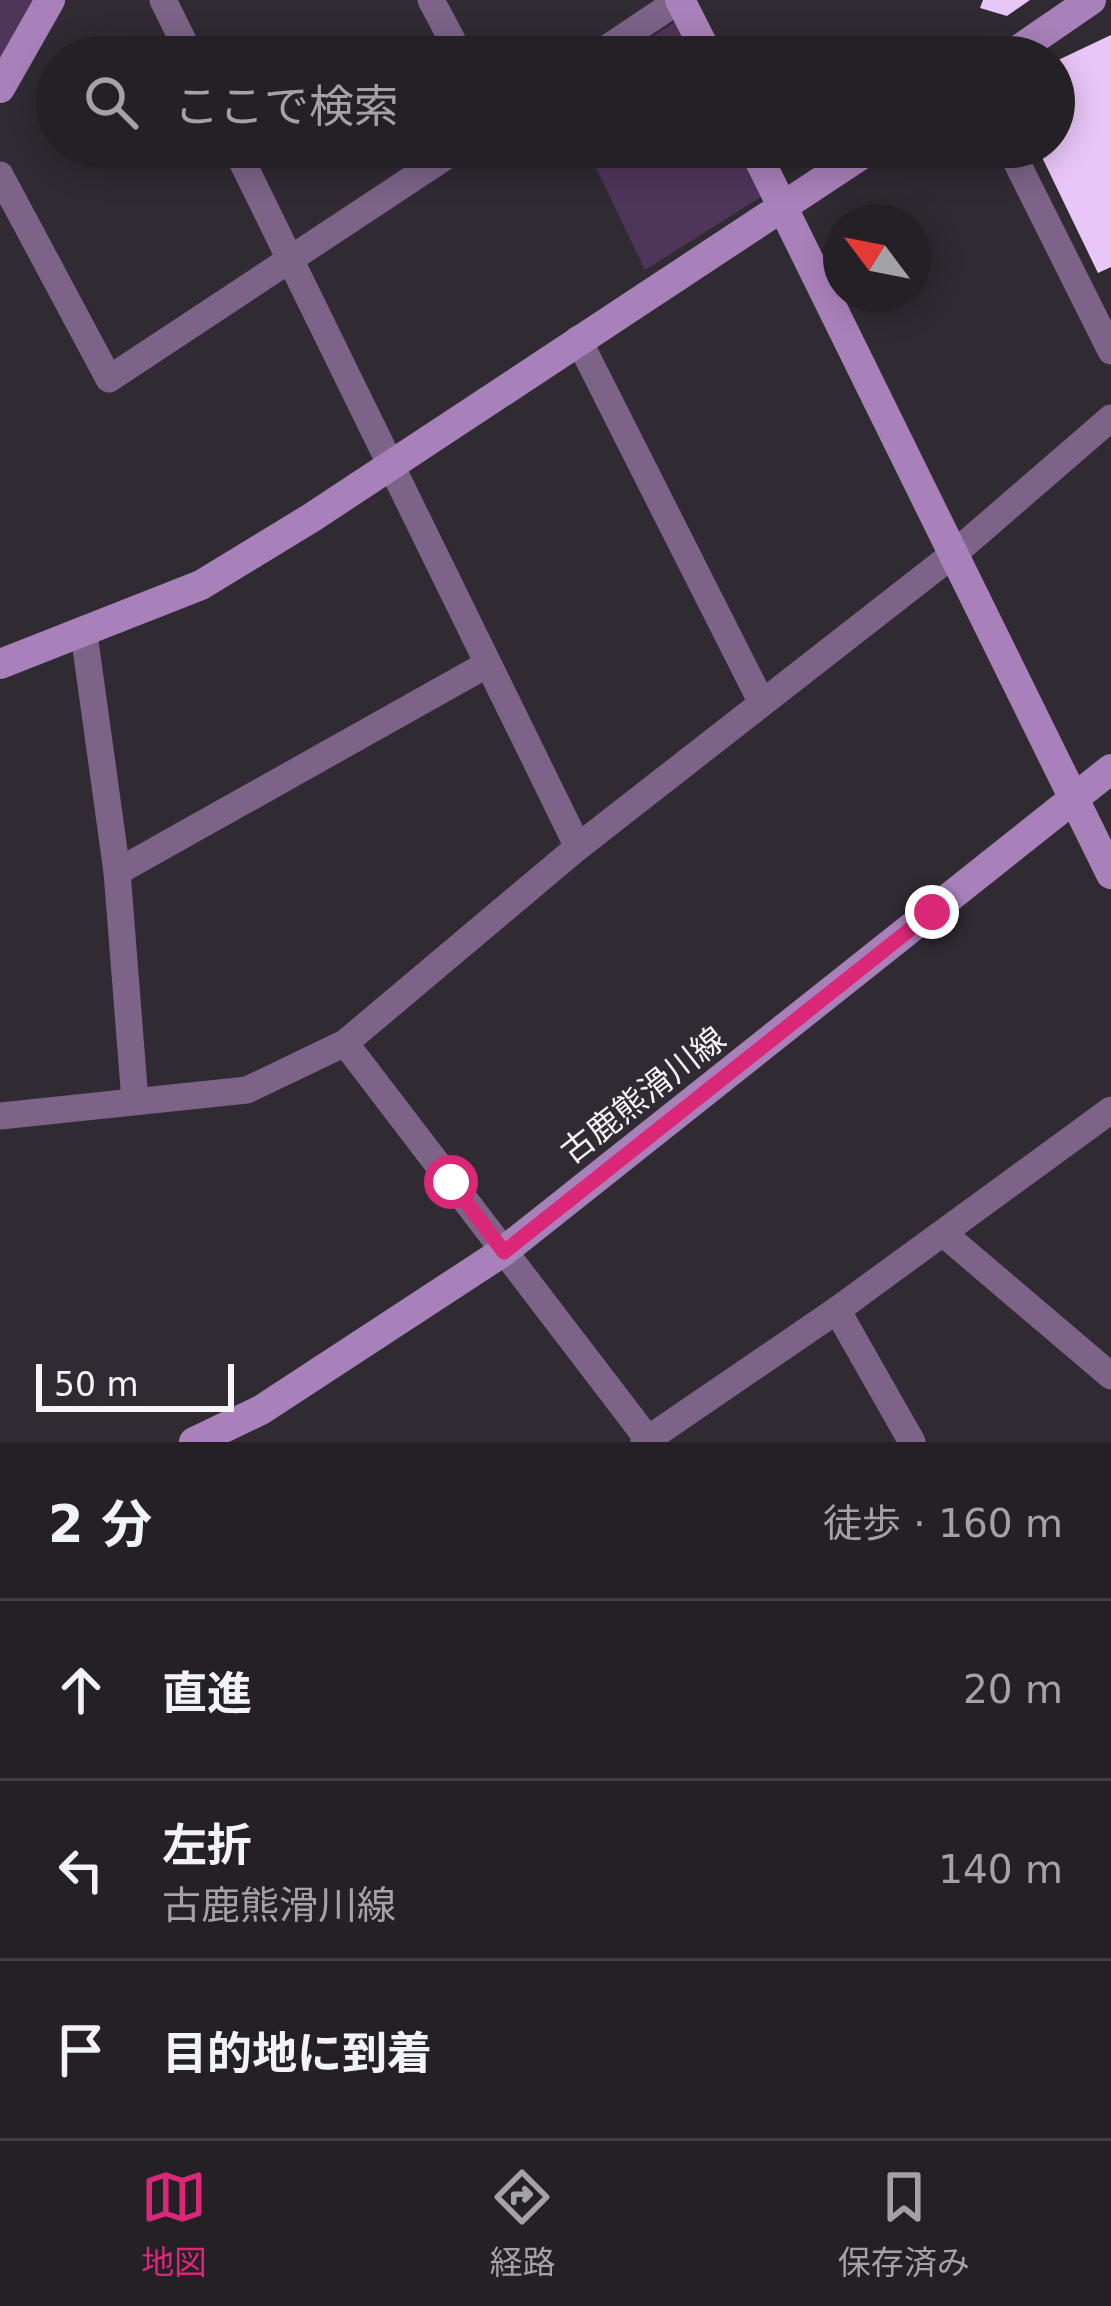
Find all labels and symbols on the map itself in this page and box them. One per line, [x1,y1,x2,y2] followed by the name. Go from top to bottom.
[823,204,931,312] north arrow
[905,885,959,939] route end
[553,1019,733,1171] street label: 古鹿熊滑川線
[424,1155,478,1209] route start
[36,1358,234,1411] scale bar

